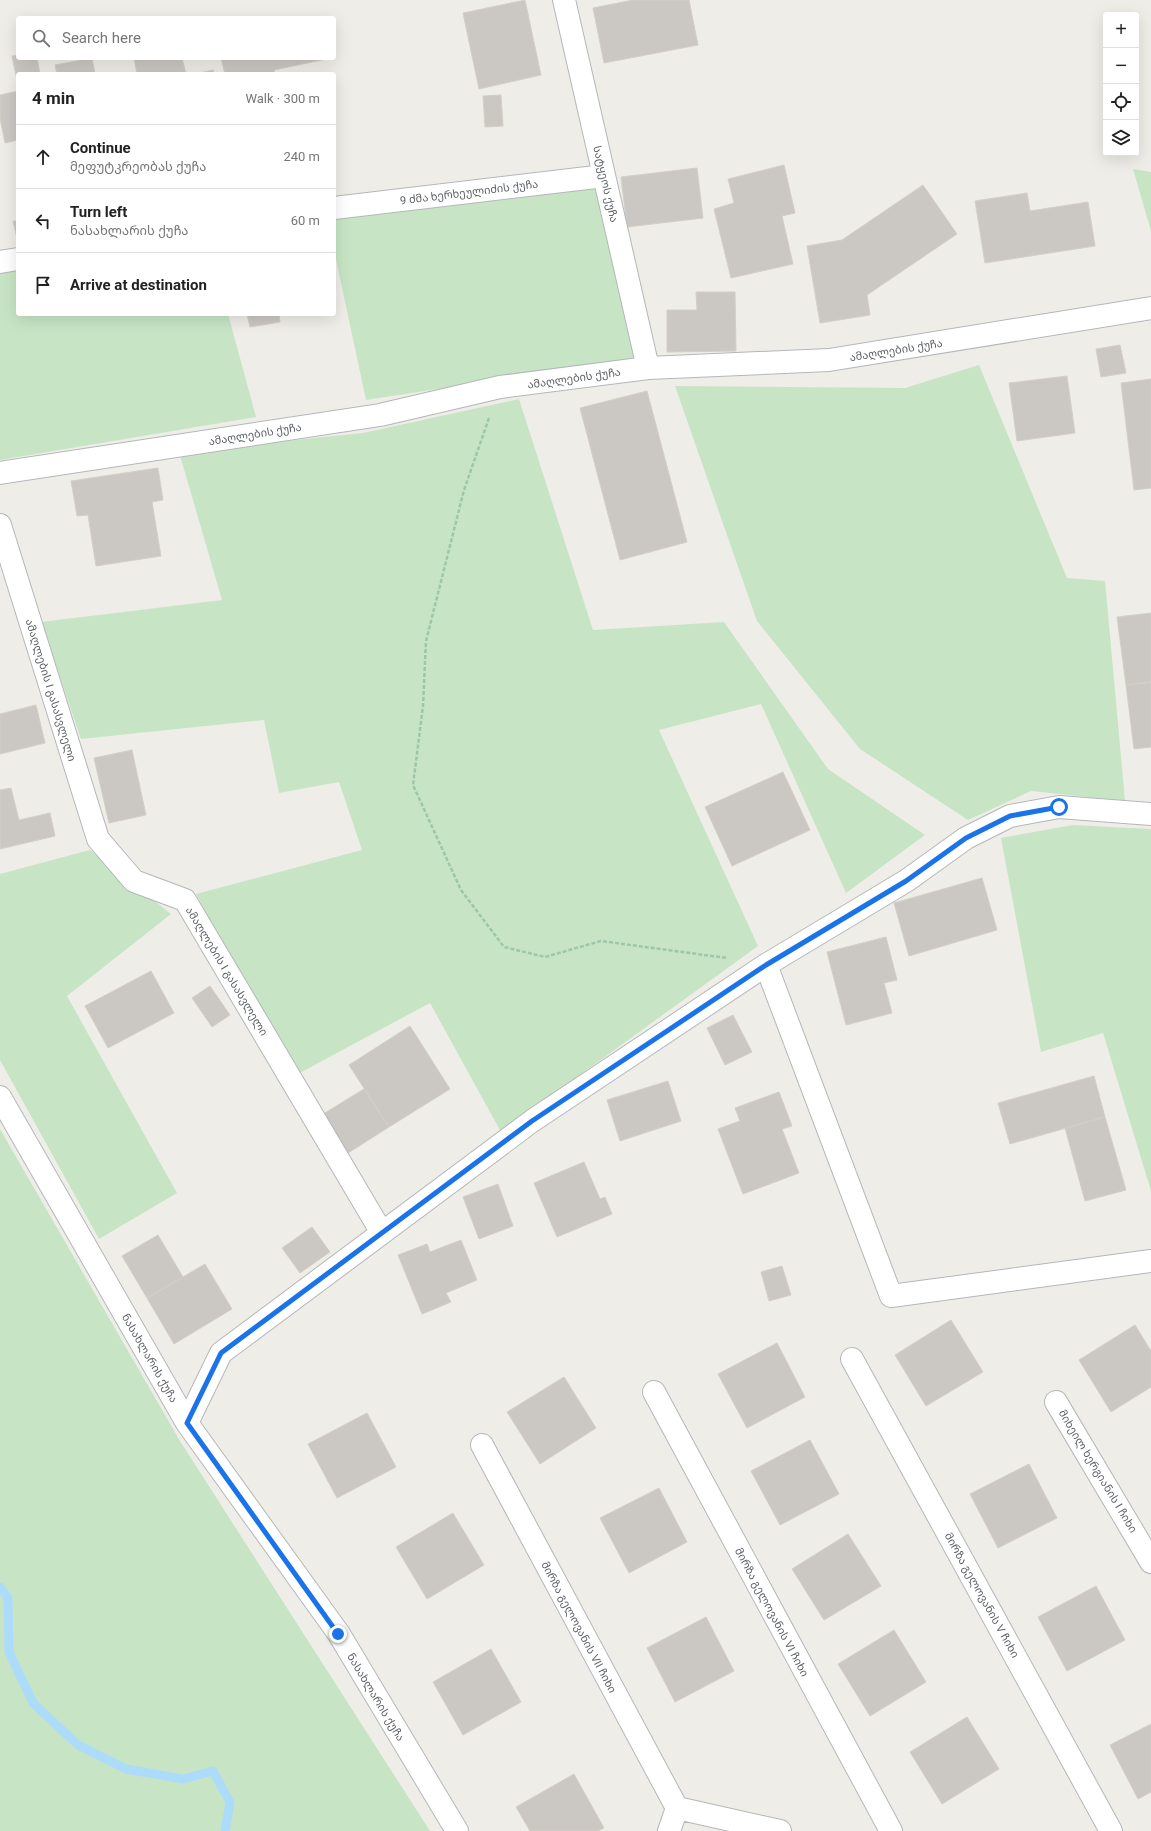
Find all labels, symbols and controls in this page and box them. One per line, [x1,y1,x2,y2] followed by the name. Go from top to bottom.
[1103,12,1139,156] map controls
[1103,12,1139,48] button: +
[16,16,336,60] search box
[30,27,52,49] icon: search
[62,29,141,47] text: Search here
[1103,48,1139,84] button: −
[1103,84,1139,120] button: locate
[32,88,75,108] text: 4 min
[245,91,320,106] text: Walk · 300 m
[1103,120,1139,156] button: layers
[70,139,131,157] text: Continue
[590,145,621,224] street label: სატყეოს ქუჩა
[32,146,54,168] icon: ahead
[283,149,320,164] text: 240 m
[70,159,206,174] text: მეფუტკრეობას ქუჩა
[399,178,539,207] street label: 9 ძმა ხერხეულიძის ქუჩა
[70,203,127,221] text: Turn left
[32,210,54,232] icon: left
[291,213,320,228] text: 60 m
[70,223,189,238] text: ნასახლარის ქუჩა
[32,274,54,296] icon: arrive
[70,276,207,294] text: Arrive at destination
[849,337,944,364] street label: ამაღლების ქუჩა
[527,366,622,391] street label: ამაღლების ქუჩა
[208,421,303,448] street label: ამაღლების ქუჩა
[23,617,78,763] street label: ამაღლების I გასასვლელი
[1050,798,1068,816] route start
[183,904,270,1038] street label: ამაღლების I გასასვლელი
[119,1312,180,1405] street label: ნასახლარის ქუჩა
[1056,1407,1140,1535] street label: მიხეილ ხერგიანის I ჩიხი
[942,1530,1021,1660] street label: მირზა გელოვანის V ჩიხი
[732,1546,811,1679] street label: მირზა გელოვანის VI ჩიხი
[538,1559,619,1695] street label: მირზა გელოვანის VII ჩიხი
[329,1625,347,1643] route end
[344,1651,407,1744] street label: ნასახლარის ქუჩა

